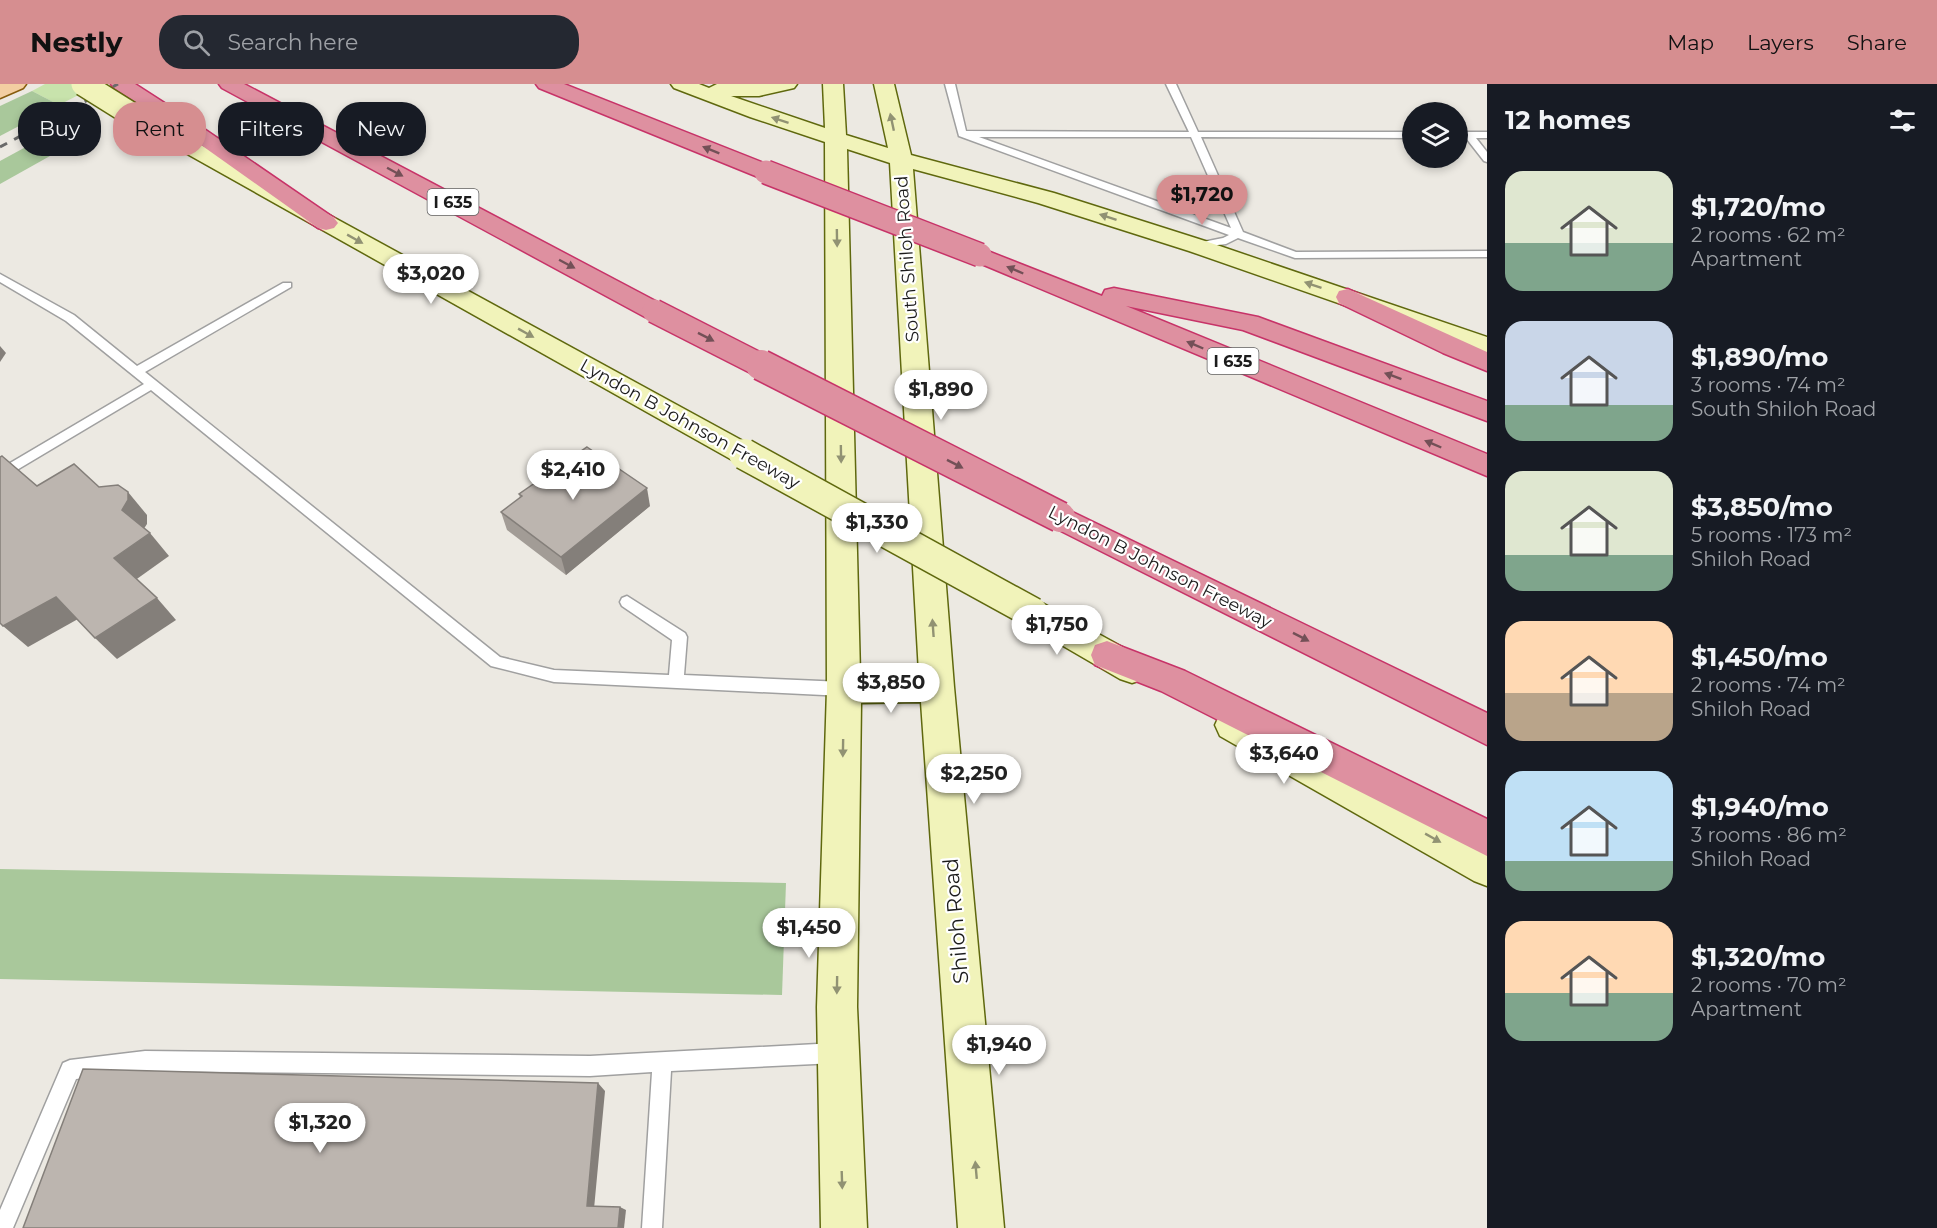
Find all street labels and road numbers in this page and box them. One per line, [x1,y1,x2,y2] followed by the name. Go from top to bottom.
[890,175,924,343] street label: South Shiloh Road
[428,189,478,215] road number: I 635
[1208,348,1258,374] road number: I 635
[576,354,804,494] street label: Lyndon B Johnson Freeway
[1045,501,1276,633] street label: Lyndon B Johnson Freeway
[938,857,973,985] street label: Shiloh Road

